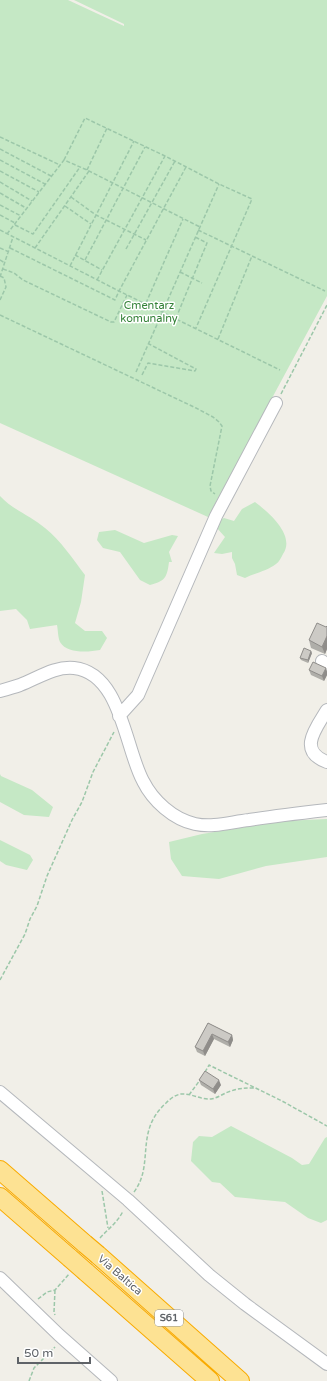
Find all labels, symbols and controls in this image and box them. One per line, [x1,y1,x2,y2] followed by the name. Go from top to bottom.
[120,299,178,325] park label: Cmentarz komunalny
[95,1252,145,1298] street label: Via Baltica
[155,1310,183,1326] road number: S61
[18,1339,90,1365] scale bar
[24,1346,53,1360] text: 50 m

